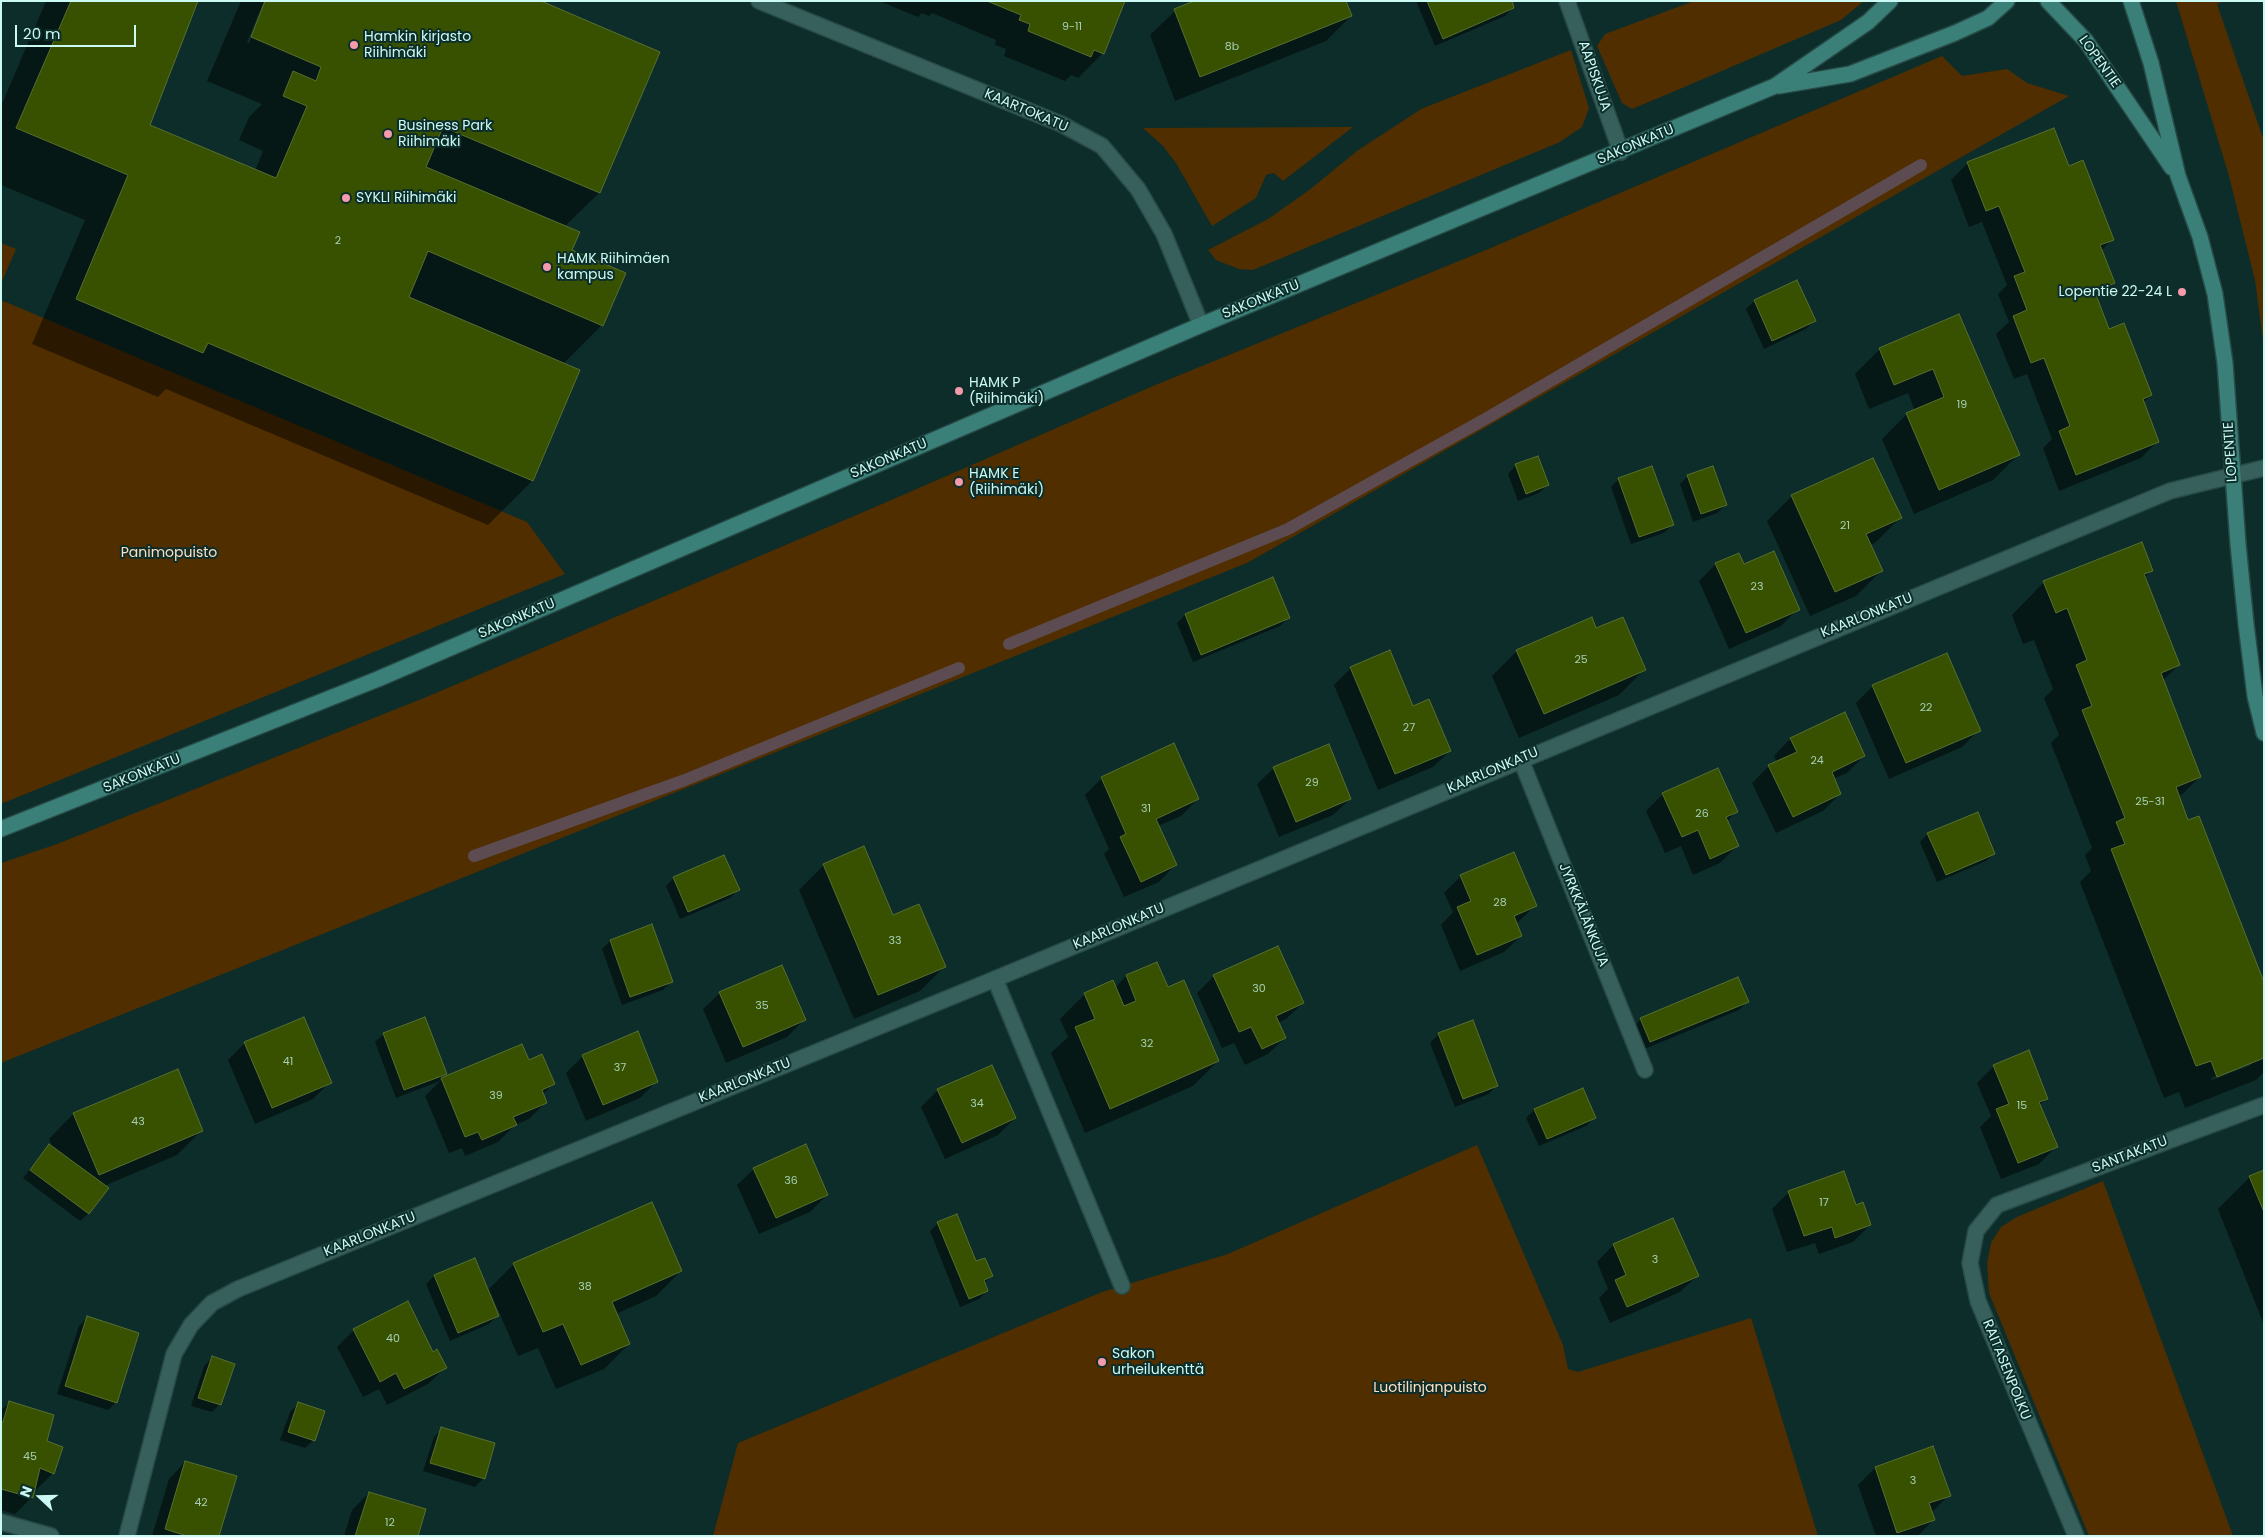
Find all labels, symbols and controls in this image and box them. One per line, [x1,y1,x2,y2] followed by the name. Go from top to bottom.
[18,15,139,47] scale bar
[1062,20,1082,34] house number: 9-11
[23,23,61,44] text: 20 m
[364,29,471,62] place label: Hamkin kirjasto Riihimäki
[2074,33,2124,91] street label: LOPENTIE
[348,39,360,51] marker: Hamkin kirjasto Riihimäki
[1574,39,1614,113] street label: AAPISKUJA
[1225,40,1239,54] house number: 8b
[982,86,1070,136] street label: KAARTOKATU
[398,118,492,150] place label: Business Park Riihimäki
[1595,121,1677,169] street label: SAKONKATU
[382,128,394,140] marker: Business Park Riihimäki
[356,190,456,206] place label: SYKLI Riihimäki
[340,192,352,204] marker: SYKLI Riihimäki
[335,234,341,248] house number: 2
[557,251,670,284] place label: HAMK Riihimäen kampus
[541,261,553,273] marker: HAMK Riihimäen kampus
[1220,277,1302,323] street label: SAKONKATU
[2058,284,2172,300] place label: Lopentie 22-24 L
[2176,286,2188,298] marker: Lopentie 22-24 L
[969,375,1044,408] place label: HAMK P (Riihimäki)
[953,385,965,397] marker: HAMK P (Riihimäki)
[1957,398,1967,412] house number: 19
[2221,421,2241,483] street label: LOPENTIE
[848,435,930,483] street label: SAKONKATU
[969,466,1044,498] place label: HAMK E (Riihimäki)
[953,476,965,488] marker: HAMK E (Riihimäki)
[1840,519,1850,533] house number: 21
[121,545,217,561] park label: Panimopuisto
[1751,580,1763,594] house number: 23
[1819,590,1915,642] street label: KAARLONKATU
[476,595,558,643] street label: SAKONKATU
[1574,653,1588,667] house number: 25
[1920,701,1932,715] house number: 22
[1403,721,1415,735] house number: 27
[1445,744,1541,798] street label: KAARLONKATU
[101,751,183,797] street label: SAKONKATU
[1810,754,1824,768] house number: 24
[1305,776,1319,790] house number: 29
[2135,795,2165,809] house number: 25-31
[1141,802,1151,816] house number: 31
[1695,807,1709,821] house number: 26
[1555,861,1611,969] street label: JYRKKÄLÄNKUJA
[1493,896,1507,910] house number: 28
[1071,900,1167,954] street label: KAARLONKATU
[889,934,901,948] house number: 33
[1252,982,1266,996] house number: 30
[755,999,769,1013] house number: 35
[1141,1037,1153,1051] house number: 32
[283,1055,293,1069] house number: 41
[697,1055,793,1107] street label: KAARLONKATU
[614,1061,626,1075] house number: 37
[489,1089,503,1103] house number: 39
[970,1097,984,1111] house number: 34
[2017,1099,2027,1113] house number: 15
[131,1115,145,1129] house number: 43
[2090,1133,2170,1177] street label: SANTAKATU
[784,1174,798,1188] house number: 36
[1819,1196,1829,1210] house number: 17
[322,1209,418,1261] street label: KAARLONKATU
[1652,1253,1658,1267] house number: 3
[578,1280,592,1294] house number: 38
[1978,1317,2034,1423] street label: RAITASENPOLKU
[386,1332,400,1346] house number: 40
[1112,1346,1204,1378] place label: Sakon urheilukenttä
[1096,1356,1108,1368] marker: Sakon urheilukenttä
[1373,1380,1487,1396] park label: Luotilinjanpuisto
[23,1450,37,1464] house number: 45
[15,1472,65,1522] north arrow
[1910,1474,1916,1488] house number: 3
[15,1483,37,1500] text: N
[194,1496,208,1510] house number: 42
[385,1516,395,1530] house number: 12

